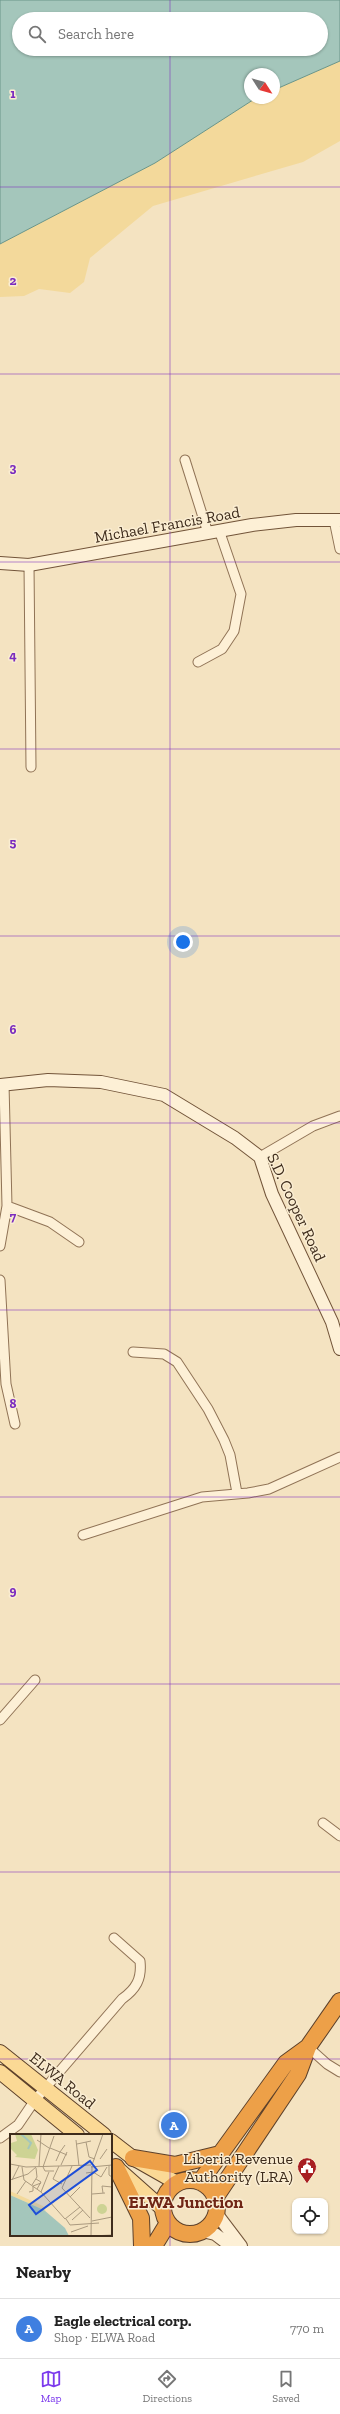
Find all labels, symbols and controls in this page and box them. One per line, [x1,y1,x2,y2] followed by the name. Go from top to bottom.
[12,12,328,56] search box
[26,23,48,45] icon: search
[58,25,134,43] text: Search here
[244,68,280,104] north arrow
[10,86,16,101] text: 1
[10,273,17,288] text: 2
[10,460,17,475] text: 3
[93,502,242,547] street label: Michael Francis Road
[9,648,17,663] text: 4
[10,835,17,850] text: 5
[173,932,193,952] your location
[10,1022,17,1037] text: 6
[263,1150,330,1265] street label: S.D. Cooper Road
[10,1209,17,1224] text: 7
[9,1396,17,1411] text: 8
[10,1583,17,1598] text: 9
[26,2048,100,2113] street label: ELWA Road
[161,2110,187,2140] pin: A
[10,2134,112,2236] inset map
[183,2149,293,2186] place label: Liberia Revenue Authority (LRA)
[296,2156,318,2184] public building icon: Liberia Revenue Authority (LRA)
[129,2192,243,2212] district label: ELWA Junction
[292,2198,328,2234] map controls
[292,2198,328,2234] button: locate
[16,2262,71,2282] text: Nearby
[54,2312,191,2330] text: Eagle electrical corp.
[25,2321,33,2336] text: A
[290,2321,324,2336] text: 770 m
[54,2330,155,2345] text: Shop · ELWA Road
[40,2368,62,2405] tab: Map
[142,2368,192,2405] tab: Directions
[272,2368,300,2405] tab: Saved

